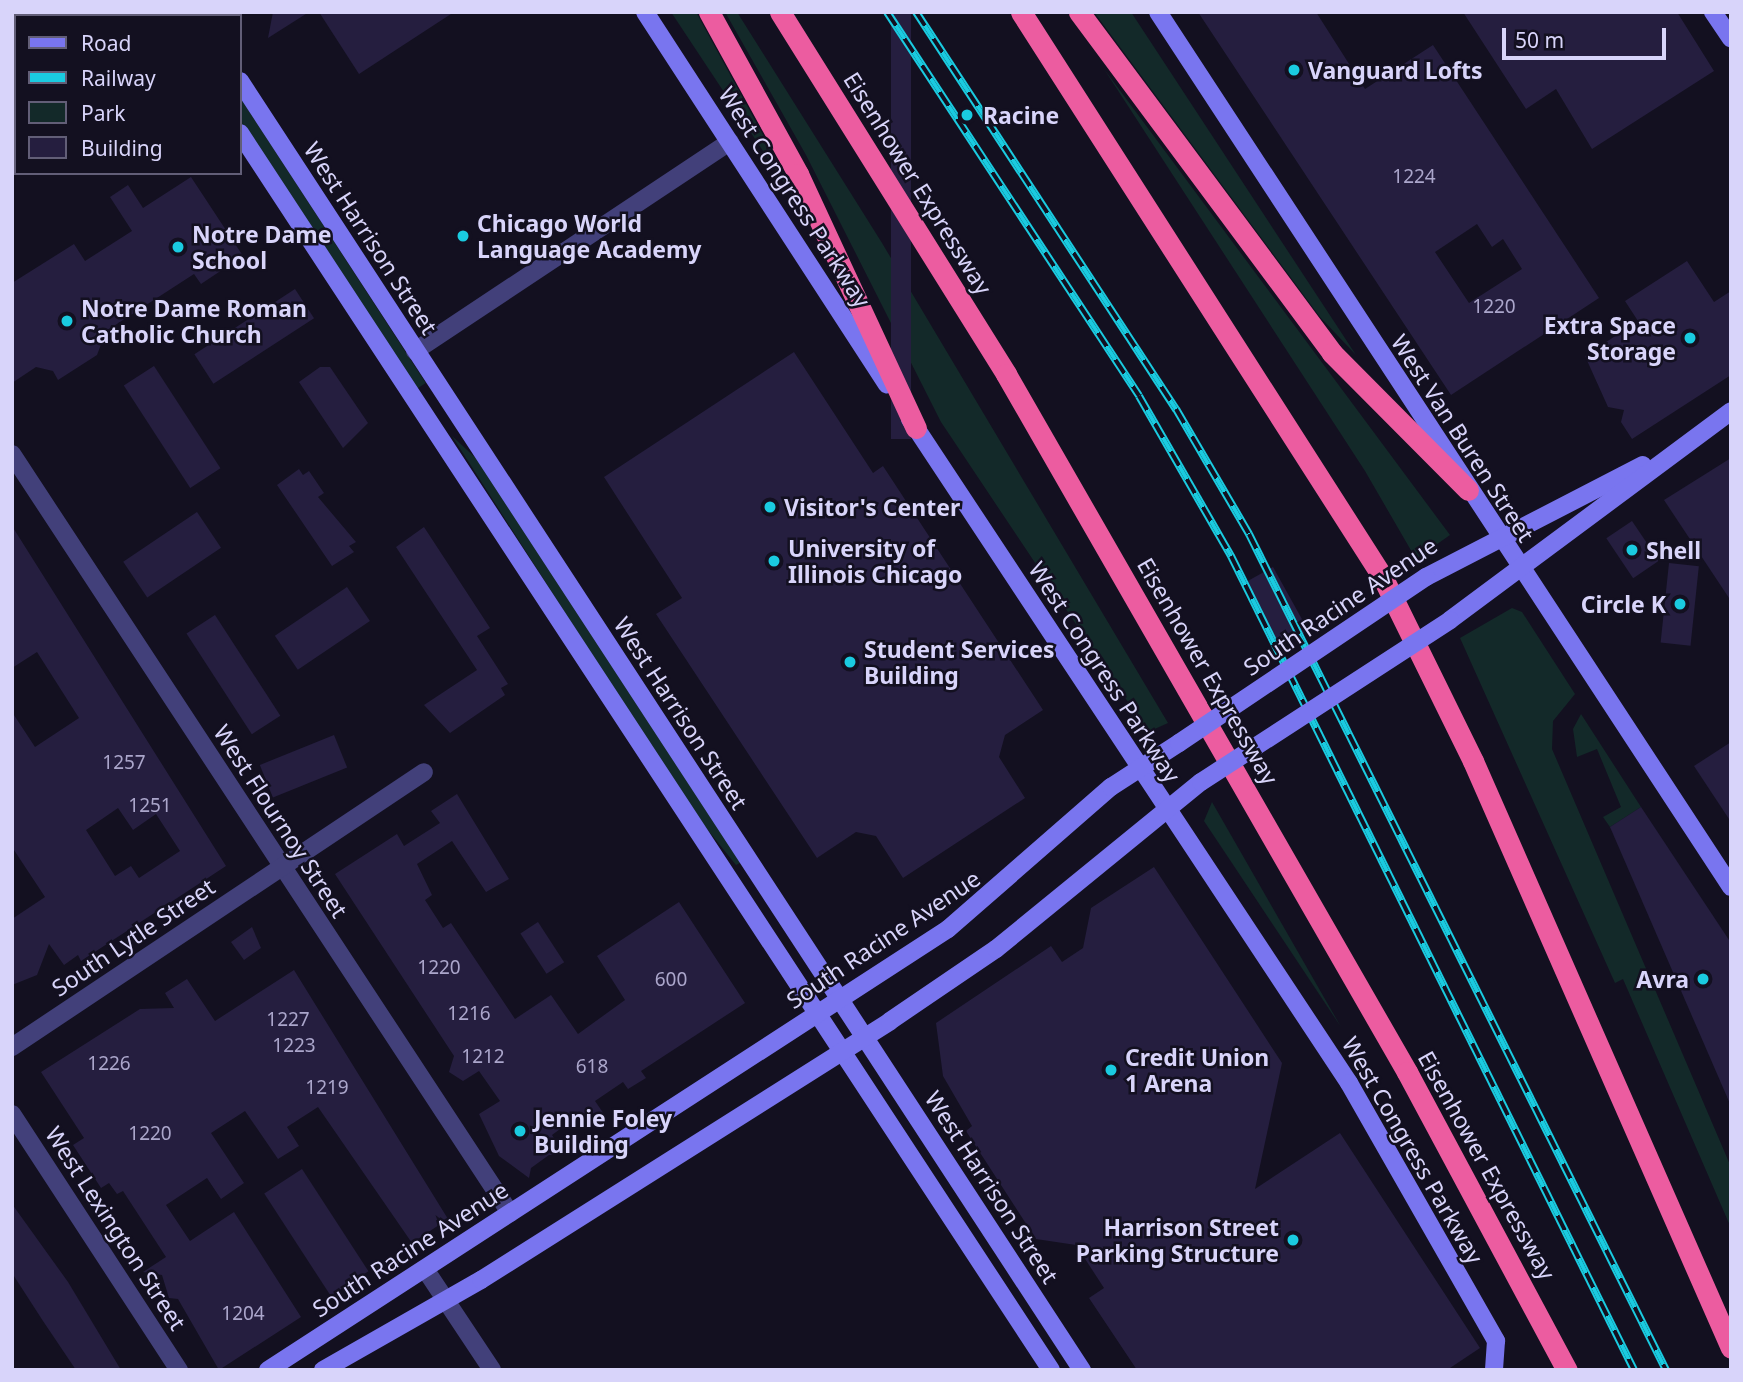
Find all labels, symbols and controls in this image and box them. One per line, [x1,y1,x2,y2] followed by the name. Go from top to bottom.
[14,14,242,175] legend
[1505,14,1670,58] scale bar
[1515,26,1564,54] text: 50 m
[81,29,131,57] text: Road
[1308,56,1482,84] place label: Vanguard Lofts
[1286,62,1302,78] marker: Vanguard Lofts
[81,64,156,92] text: Railway
[838,67,998,299] street label: Eisenhower Expressway
[713,82,877,312] street label: West Congress Parkway
[81,99,125,127] text: Park
[983,101,1059,129] place label: Racine
[957,105,977,125] marker: Racine
[81,134,163,162] text: Building
[299,137,443,339] street label: West Harrison Street
[1392,166,1436,188] house number: 1224
[477,209,701,263] place label: Chicago World Language Academy
[192,220,331,274] place label: Notre Dame School
[455,228,471,244] marker: Chicago World Language Academy
[170,239,186,255] marker: Notre Dame School
[81,294,307,348] place label: Notre Dame Roman Catholic Church
[1472,296,1516,318] house number: 1220
[1544,311,1676,365] place label: Extra Space Storage
[59,313,75,329] marker: Notre Dame Roman Catholic Church
[1386,329,1540,547] street label: West Van Buren Street
[1682,330,1698,346] marker: Extra Space Storage
[784,493,960,521] place label: Visitor's Center
[762,499,778,515] marker: Visitor's Center
[1238,531,1442,681] street label: South Racine Avenue
[788,534,962,588] place label: University of Illinois Chicago
[1646,536,1701,564] place label: Shell
[1624,542,1640,558] marker: Shell
[766,553,782,569] marker: University of Illinois Chicago
[1132,553,1284,789] street label: Eisenhower Expressway
[1023,557,1187,787] street label: West Congress Parkway
[1581,590,1666,618] place label: Circle K
[1672,596,1688,612] marker: Circle K
[609,612,753,814] street label: West Harrison Street
[864,635,1055,689] place label: Student Services Building
[842,654,858,670] marker: Student Services Building
[208,719,354,923] street label: West Flournoy Street
[102,752,146,774] house number: 1257
[128,795,172,817] house number: 1251
[781,864,985,1014] street label: South Racine Avenue
[46,872,220,1002] street label: South Lytle Street
[417,957,461,979] house number: 1220
[1636,965,1689,993] place label: Avra
[655,969,687,991] house number: 600
[1695,971,1711,987] marker: Avra
[447,1003,491,1025] house number: 1216
[266,1009,310,1031] house number: 1227
[1337,1032,1489,1268] street label: West Congress Parkway
[272,1035,316,1057] house number: 1223
[1125,1043,1269,1097] place label: Credit Union 1 Arena
[461,1046,505,1068] house number: 1212
[1413,1046,1561,1284] street label: Eisenhower Expressway
[87,1053,131,1075] house number: 1226
[576,1056,608,1078] house number: 618
[1103,1062,1119,1078] marker: Credit Union 1 Arena
[305,1077,349,1099] house number: 1219
[920,1086,1064,1288] street label: West Harrison Street
[534,1104,672,1158] place label: Jennie Foley Building
[40,1121,192,1335] street label: West Lexington Street
[128,1123,172,1145] house number: 1220
[512,1123,528,1139] marker: Jennie Foley Building
[307,1176,513,1322] street label: South Racine Avenue
[1076,1213,1279,1267] place label: Harrison Street Parking Structure
[1285,1232,1301,1248] marker: Harrison Street Parking Structure
[221,1303,265,1325] house number: 1204

